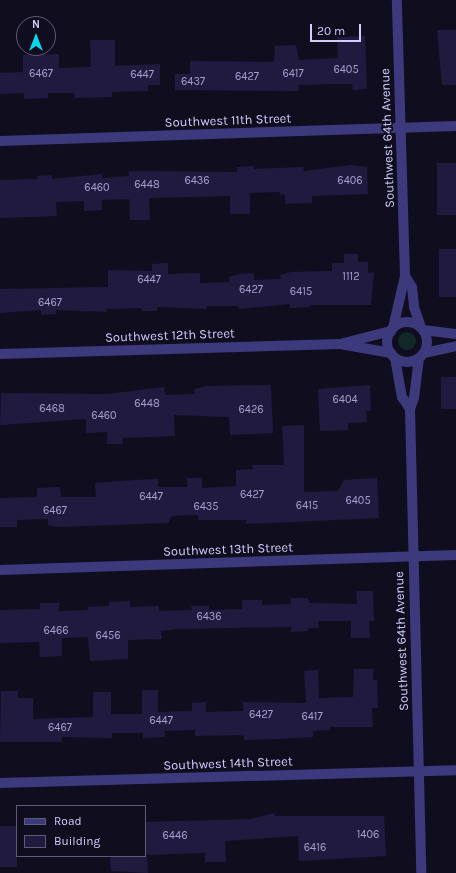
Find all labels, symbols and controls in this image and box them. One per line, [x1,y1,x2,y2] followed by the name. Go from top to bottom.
[16,16,56,56] north arrow
[312,16,363,42] scale bar
[32,18,40,31] text: N
[317,24,345,38] text: 20 m
[333,63,359,77] house number: 6405
[29,67,53,81] house number: 6467
[282,67,304,81] house number: 6417
[130,68,154,82] house number: 6447
[378,68,398,208] street label: Southwest 64th Avenue
[235,70,259,84] house number: 6427
[181,75,205,89] house number: 6437
[164,111,292,131] street label: Southwest 11th Street
[184,174,210,188] house number: 6436
[337,174,363,188] house number: 6406
[134,178,160,192] house number: 6448
[84,181,110,195] house number: 6460
[342,270,360,284] house number: 1112
[137,273,161,287] house number: 6447
[239,283,263,297] house number: 6427
[290,285,312,299] house number: 6415
[38,296,62,310] house number: 6467
[105,326,235,346] street label: Southwest 12th Street
[332,393,358,407] house number: 6404
[134,397,160,411] house number: 6448
[39,402,65,416] house number: 6468
[238,403,264,417] house number: 6426
[91,409,117,423] house number: 6460
[240,488,264,502] house number: 6427
[139,490,163,504] house number: 6447
[345,494,371,508] house number: 6405
[296,499,318,513] house number: 6415
[193,500,219,514] house number: 6435
[43,504,67,518] house number: 6467
[163,540,293,560] street label: Southwest 13th Street
[392,571,412,711] street label: Southwest 64th Avenue
[196,610,222,624] house number: 6436
[43,624,69,638] house number: 6466
[96,629,120,643] house number: 6456
[249,708,273,722] house number: 6427
[301,710,323,724] house number: 6417
[149,714,173,728] house number: 6447
[48,721,72,735] house number: 6467
[163,754,293,774] street label: Southwest 14th Street
[16,805,146,857] legend
[54,814,82,828] text: Road
[357,828,379,842] house number: 1406
[163,829,187,843] house number: 6446
[54,834,100,848] text: Building
[304,841,326,855] house number: 6416

